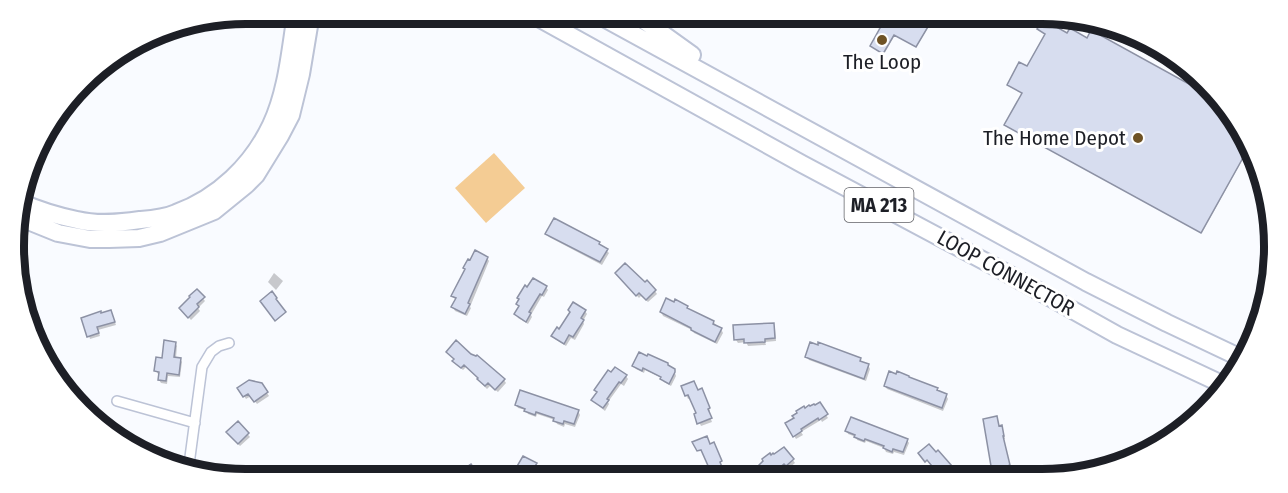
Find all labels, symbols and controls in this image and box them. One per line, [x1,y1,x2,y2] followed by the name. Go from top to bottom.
[875,33,889,47] marker: The Loop
[843,49,921,75] place label: The Loop
[983,125,1126,151] place label: The Home Depot
[1131,131,1145,145] marker: The Home Depot
[844,188,914,222] road number: MA 213
[933,224,1080,322] street label: LOOP CONNECTOR

